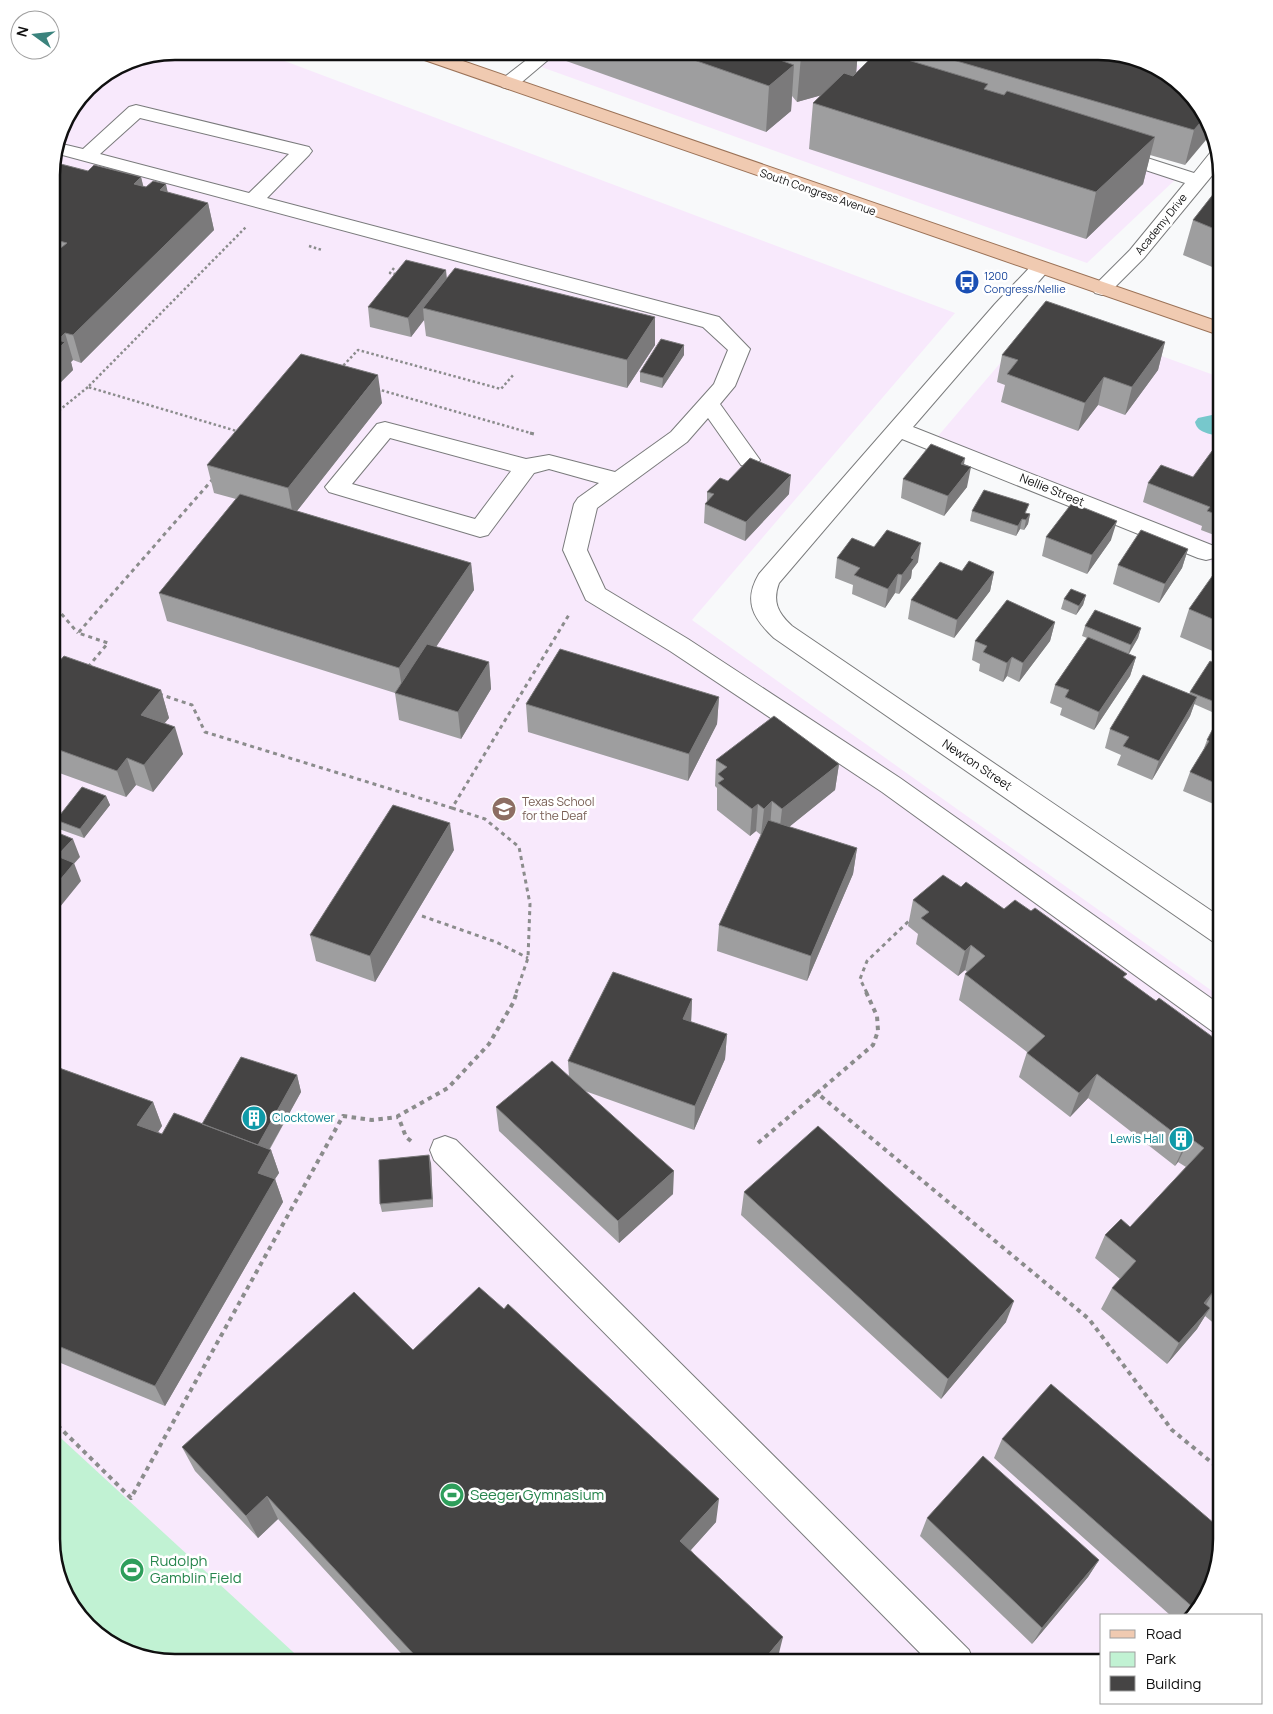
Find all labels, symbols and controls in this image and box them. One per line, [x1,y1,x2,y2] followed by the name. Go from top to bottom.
[10,10,60,60] north arrow
[11,24,32,39] text: N
[758,165,879,219] street label: South Congress Avenue
[1131,189,1190,257] street label: Academy Drive
[984,268,1066,296] place label: 1200 Congress/Nellie
[954,269,980,295] bus stop icon: 1200 Congress/Nellie
[1017,469,1087,510] street label: Nellie Street
[939,735,1016,794] street label: Newton Street
[522,793,595,824] place label: Texas School for the Deaf
[491,796,517,822] school or university icon: Texas School for the Deaf
[241,1105,267,1131] building icon: Clocktower
[272,1109,335,1126] place label: Clocktower
[1168,1126,1194,1152] building icon: Lewis Hall
[1110,1130,1164,1147] place label: Lewis Hall
[439,1482,465,1508] sports icon: Seeger Gymnasium
[470,1484,604,1505] place label: Seeger Gymnasium
[150,1550,242,1588] place label: Rudolph Gamblin Field
[119,1557,145,1583] sports icon: Rudolph Gamblin Field
[1100,1614,1263,1704] legend
[1146,1623,1182,1644] text: Road
[1146,1648,1176,1669] text: Park
[1146,1673,1201,1694] text: Building

